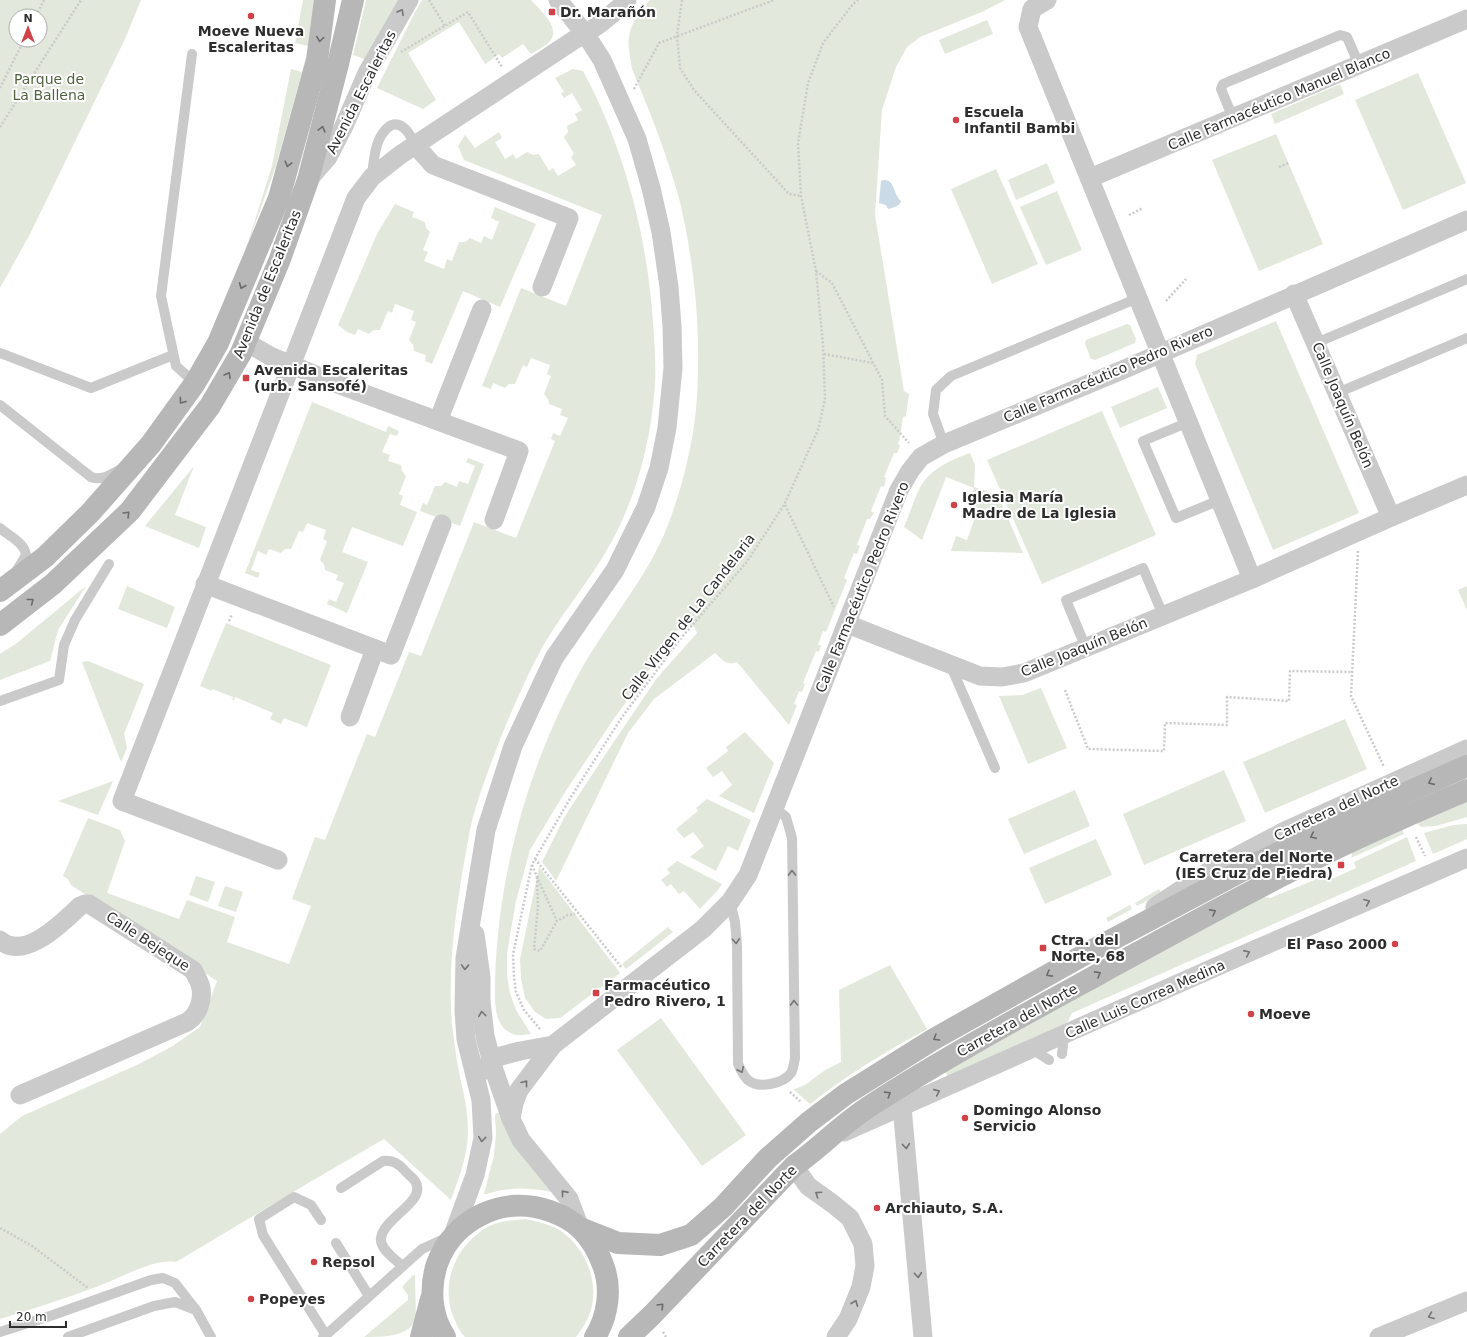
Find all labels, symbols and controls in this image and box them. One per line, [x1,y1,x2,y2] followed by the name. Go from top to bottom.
[560,4,656,20] place label: Dr. Marañón
[547,7,557,17] marker: Dr. Marañón
[8,8,48,48] north arrow
[397,9,404,16] one-way arrow
[246,11,256,21] marker: Moeve Nueva Escaleritas
[23,12,33,25] text: N
[198,23,304,55] place label: Moeve Nueva Escaleritas
[323,28,399,156] street label: Avenida Escaleritas
[316,36,325,42] one-way arrow
[1165,45,1393,153] street label: Calle Farmacéutico Manuel Blanco
[13,71,85,103] park label: Parque de La Ballena
[964,104,1075,136] place label: Escuela Infantil Bambi
[951,115,961,125] marker: Escuela Infantil Bambi
[317,126,325,132] one-way arrow
[284,161,293,168] one-way arrow
[230,208,304,360] street label: Avenida de Escaleritas
[238,282,246,289] one-way arrow
[1001,322,1215,426] street label: Calle Farmacéutico Pedro Rivero
[1309,340,1377,470] street label: Calle Joaquín Belón
[254,362,408,394] place label: Avenida Escaleritas (urb. Sansofé)
[224,372,231,379] one-way arrow
[241,373,251,383] marker: Avenida Escaleritas (urb. Sansofé)
[180,396,187,403] one-way arrow
[812,479,912,695] street label: Calle Farmacéutico Pedro Rivero
[962,489,1116,521] place label: Iglesia María Madre de La Iglesia
[949,500,959,510] marker: Iglesia María Madre de La Iglesia
[122,511,130,519] one-way arrow
[618,531,758,703] street label: Calle Virgen de La Candelaria
[26,599,33,606] one-way arrow
[1018,614,1150,680] street label: Calle Joaquín Belón
[1271,772,1401,844] street label: Carretera del Norte
[1428,777,1435,785] one-way arrow
[1310,832,1318,839] one-way arrow
[1175,849,1333,881] place label: Carretera del Norte (IES Cruz de Piedra)
[1336,860,1346,870] marker: Carretera del Norte (IES Cruz de Piedra)
[788,870,796,876] one-way arrow
[1362,899,1370,907] one-way arrow
[103,908,193,974] street label: Calle Bejeque
[1209,909,1216,917] one-way arrow
[1051,932,1125,964] place label: Ctra. del Norte, 68
[1287,936,1387,952] place label: El Paso 2000
[732,938,741,944] one-way arrow
[1390,939,1400,949] marker: El Paso 2000
[1038,943,1048,953] marker: Ctra. del Norte, 68
[1244,950,1251,958] one-way arrow
[1063,956,1227,1042] street label: Calle Luis Correa Medina
[461,964,469,970] one-way arrow
[1046,970,1053,977] one-way arrow
[1094,971,1102,978] one-way arrow
[604,977,726,1009] place label: Farmacéutico Pedro Rivero, 1
[954,980,1080,1060] street label: Carretera del Norte
[591,988,601,998] marker: Farmacéutico Pedro Rivero, 1
[790,1000,798,1006] one-way arrow
[1259,1006,1311,1022] place label: Moeve
[1246,1009,1256,1019] marker: Moeve
[478,1011,487,1017] one-way arrow
[933,1033,940,1040] one-way arrow
[736,1066,744,1073] one-way arrow
[520,1081,527,1088] one-way arrow
[933,1088,940,1096] one-way arrow
[884,1092,891,1099] one-way arrow
[973,1102,1102,1134] place label: Domingo Alonso Servicio
[960,1113,970,1123] marker: Domingo Alonso Servicio
[478,1136,487,1142] one-way arrow
[901,1143,910,1149] one-way arrow
[694,1162,800,1270] street label: Carretera del Norte
[562,1191,569,1198] one-way arrow
[815,1191,822,1199] one-way arrow
[885,1200,1004,1216] place label: Archiauto, S.A.
[872,1203,882,1213] marker: Archiauto, S.A.
[322,1254,375,1270] place label: Repsol
[309,1257,319,1267] marker: Repsol
[913,1272,922,1278] one-way arrow
[259,1291,325,1307] place label: Popeyes
[246,1294,256,1304] marker: Popeyes
[850,1300,858,1307] one-way arrow
[10,1303,66,1329] scale bar
[656,1303,664,1311] one-way arrow
[16,1310,47,1324] text: 20 m
[1427,1311,1434,1319] one-way arrow

